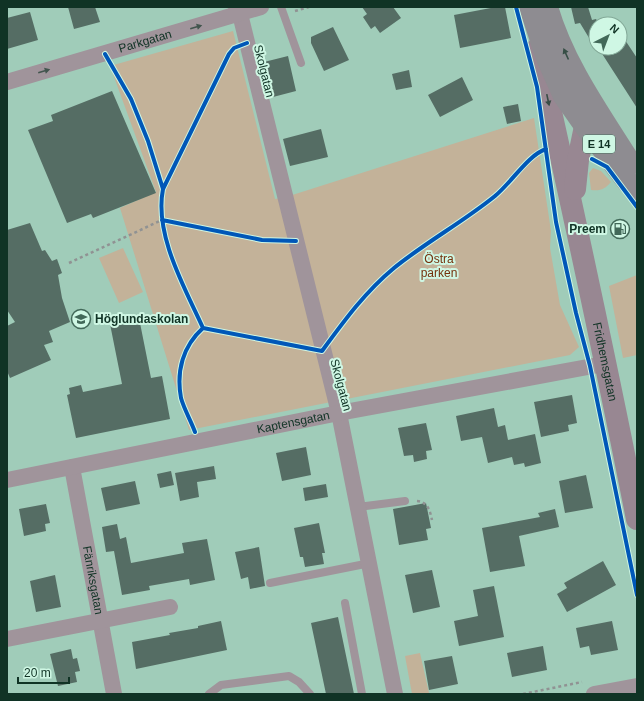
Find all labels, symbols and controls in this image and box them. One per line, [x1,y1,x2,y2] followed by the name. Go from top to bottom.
[588,16,628,56] north arrow
[608,21,622,36] text: N
[190,24,202,30] one-way arrow
[117,27,173,56] street label: Parkgatan
[251,43,277,99] street label: Skolgatan
[562,48,568,60] one-way arrow
[39,68,51,74] one-way arrow
[546,94,552,106] one-way arrow
[583,135,615,153] road number: E 14
[609,218,631,240] fuel station icon: Preem
[569,222,606,236] place label: Preem
[421,252,457,280] park label: Östra parken
[70,308,92,330] school or university icon: Höglundaskolan
[95,312,188,326] place label: Höglundaskolan
[590,321,620,402] street label: Fridhemsgatan
[327,357,355,413] street label: Skolgatan
[255,408,331,436] street label: Kaptensgatan
[80,545,106,616] street label: Fänriksgatan
[18,659,69,685] scale bar
[24,666,51,680] text: 20 m

